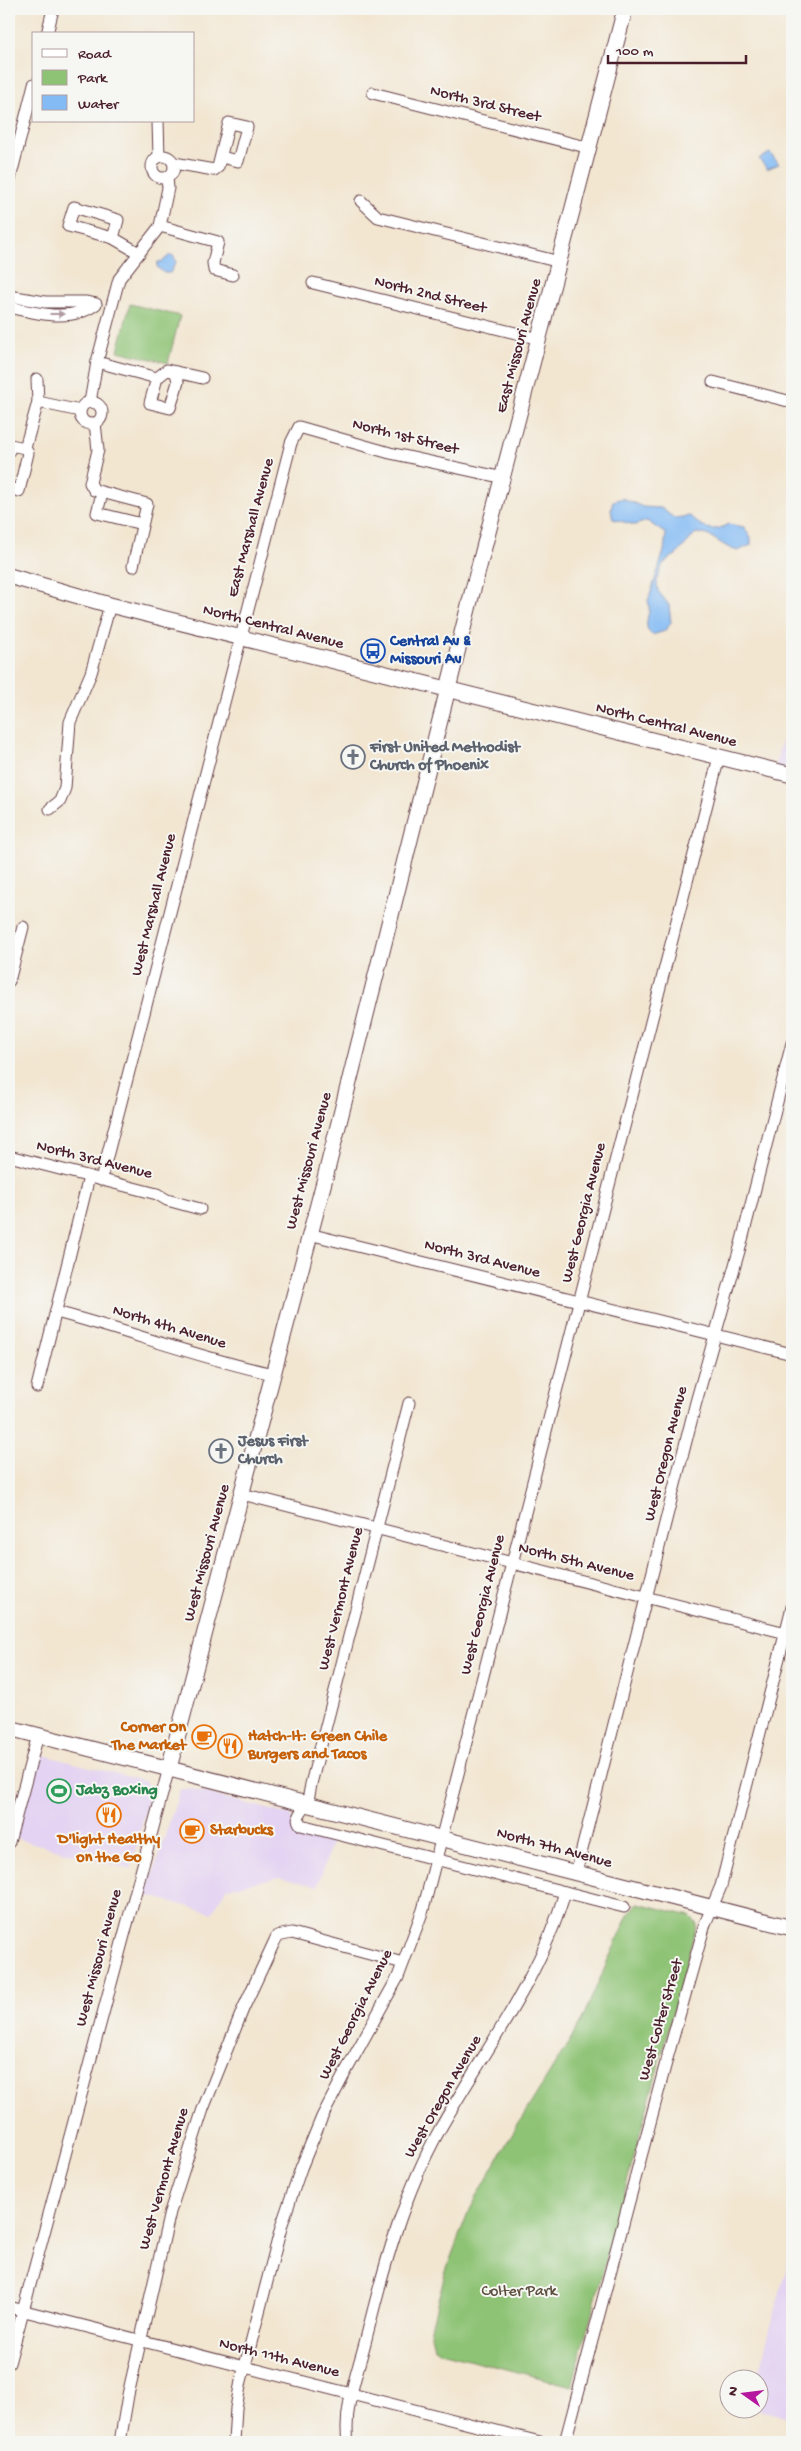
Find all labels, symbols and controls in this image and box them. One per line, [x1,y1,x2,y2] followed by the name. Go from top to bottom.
[32,32,195,122] legend
[608,32,746,64] scale bar
[615,43,654,61] text: 100 m
[78,46,112,64] text: Road
[77,70,108,88] text: Park
[428,82,544,128] street label: North 3rd Street
[78,96,120,114] text: Water
[372,273,489,319] street label: North 2nd Street
[493,276,547,415] street label: East Missouri Avenue
[49,310,65,318] one-way arrow
[350,416,461,461] street label: North 1st Street
[224,456,280,600] street label: East Marshall Avenue
[201,601,346,655] street label: North Central Avenue
[389,633,471,670] place label: Central Av & Missouri Av
[360,638,386,664] bus stop icon: Central Av & Missouri Av
[594,699,739,753] street label: North Central Avenue
[369,739,521,776] place label: First United Methodist Church of Phoenix
[340,744,366,770] church icon: First United Methodist Church of Phoenix
[128,831,182,978] street label: West Marshall Avenue
[283,1090,338,1232] street label: West Missouri Avenue
[34,1137,155,1185] street label: North 3rd Avenue
[558,1140,612,1285] street label: West Georgia Avenue
[422,1236,543,1284] street label: North 3rd Avenue
[110,1302,229,1355] street label: North 4th Avenue
[641,1384,693,1524] street label: West Oregon Avenue
[237,1433,309,1470] place label: Jesus First Church
[208,1438,234,1464] church icon: Jesus First Church
[181,1482,236,1624] street label: West Missouri Avenue
[315,1525,369,1672] street label: West Vermont Avenue
[457,1532,511,1677] street label: West Georgia Avenue
[516,1539,637,1587] street label: North 5th Avenue
[110,1719,187,1756] place label: Corner On The Market
[191,1724,217,1750] cafe icon: Corner On The Market
[247,1728,388,1765] place label: Hatch-It: Green Chile Burgers and Tacos
[217,1733,243,1759] restaurant icon: Hatch-It: Green Chile Burgers and Tacos
[46,1778,72,1804] sports icon: Jabz Boxing
[75,1782,158,1801] place label: Jabz Boxing
[96,1802,122,1828] restaurant icon: D'light Healthy on the Go
[179,1818,205,1844] cafe icon: Starbucks
[210,1822,274,1841] place label: Starbucks
[494,1824,614,1874] street label: North 7th Avenue
[56,1831,160,1868] place label: D'light Healthy on the Go
[73,1887,128,2029] street label: West Missouri Avenue
[316,1946,398,2083] street label: West Georgia Avenue
[636,1956,689,2083] street label: West Colter Street
[401,2032,487,2162] street label: West Oregon Avenue
[136,2105,195,2252] street label: West Vermont Avenue
[481,2283,558,2302] park label: Colter Park
[217,2335,342,2383] street label: North 11th Avenue
[718,2368,768,2418] north arrow
[724,2385,743,2398] text: N

